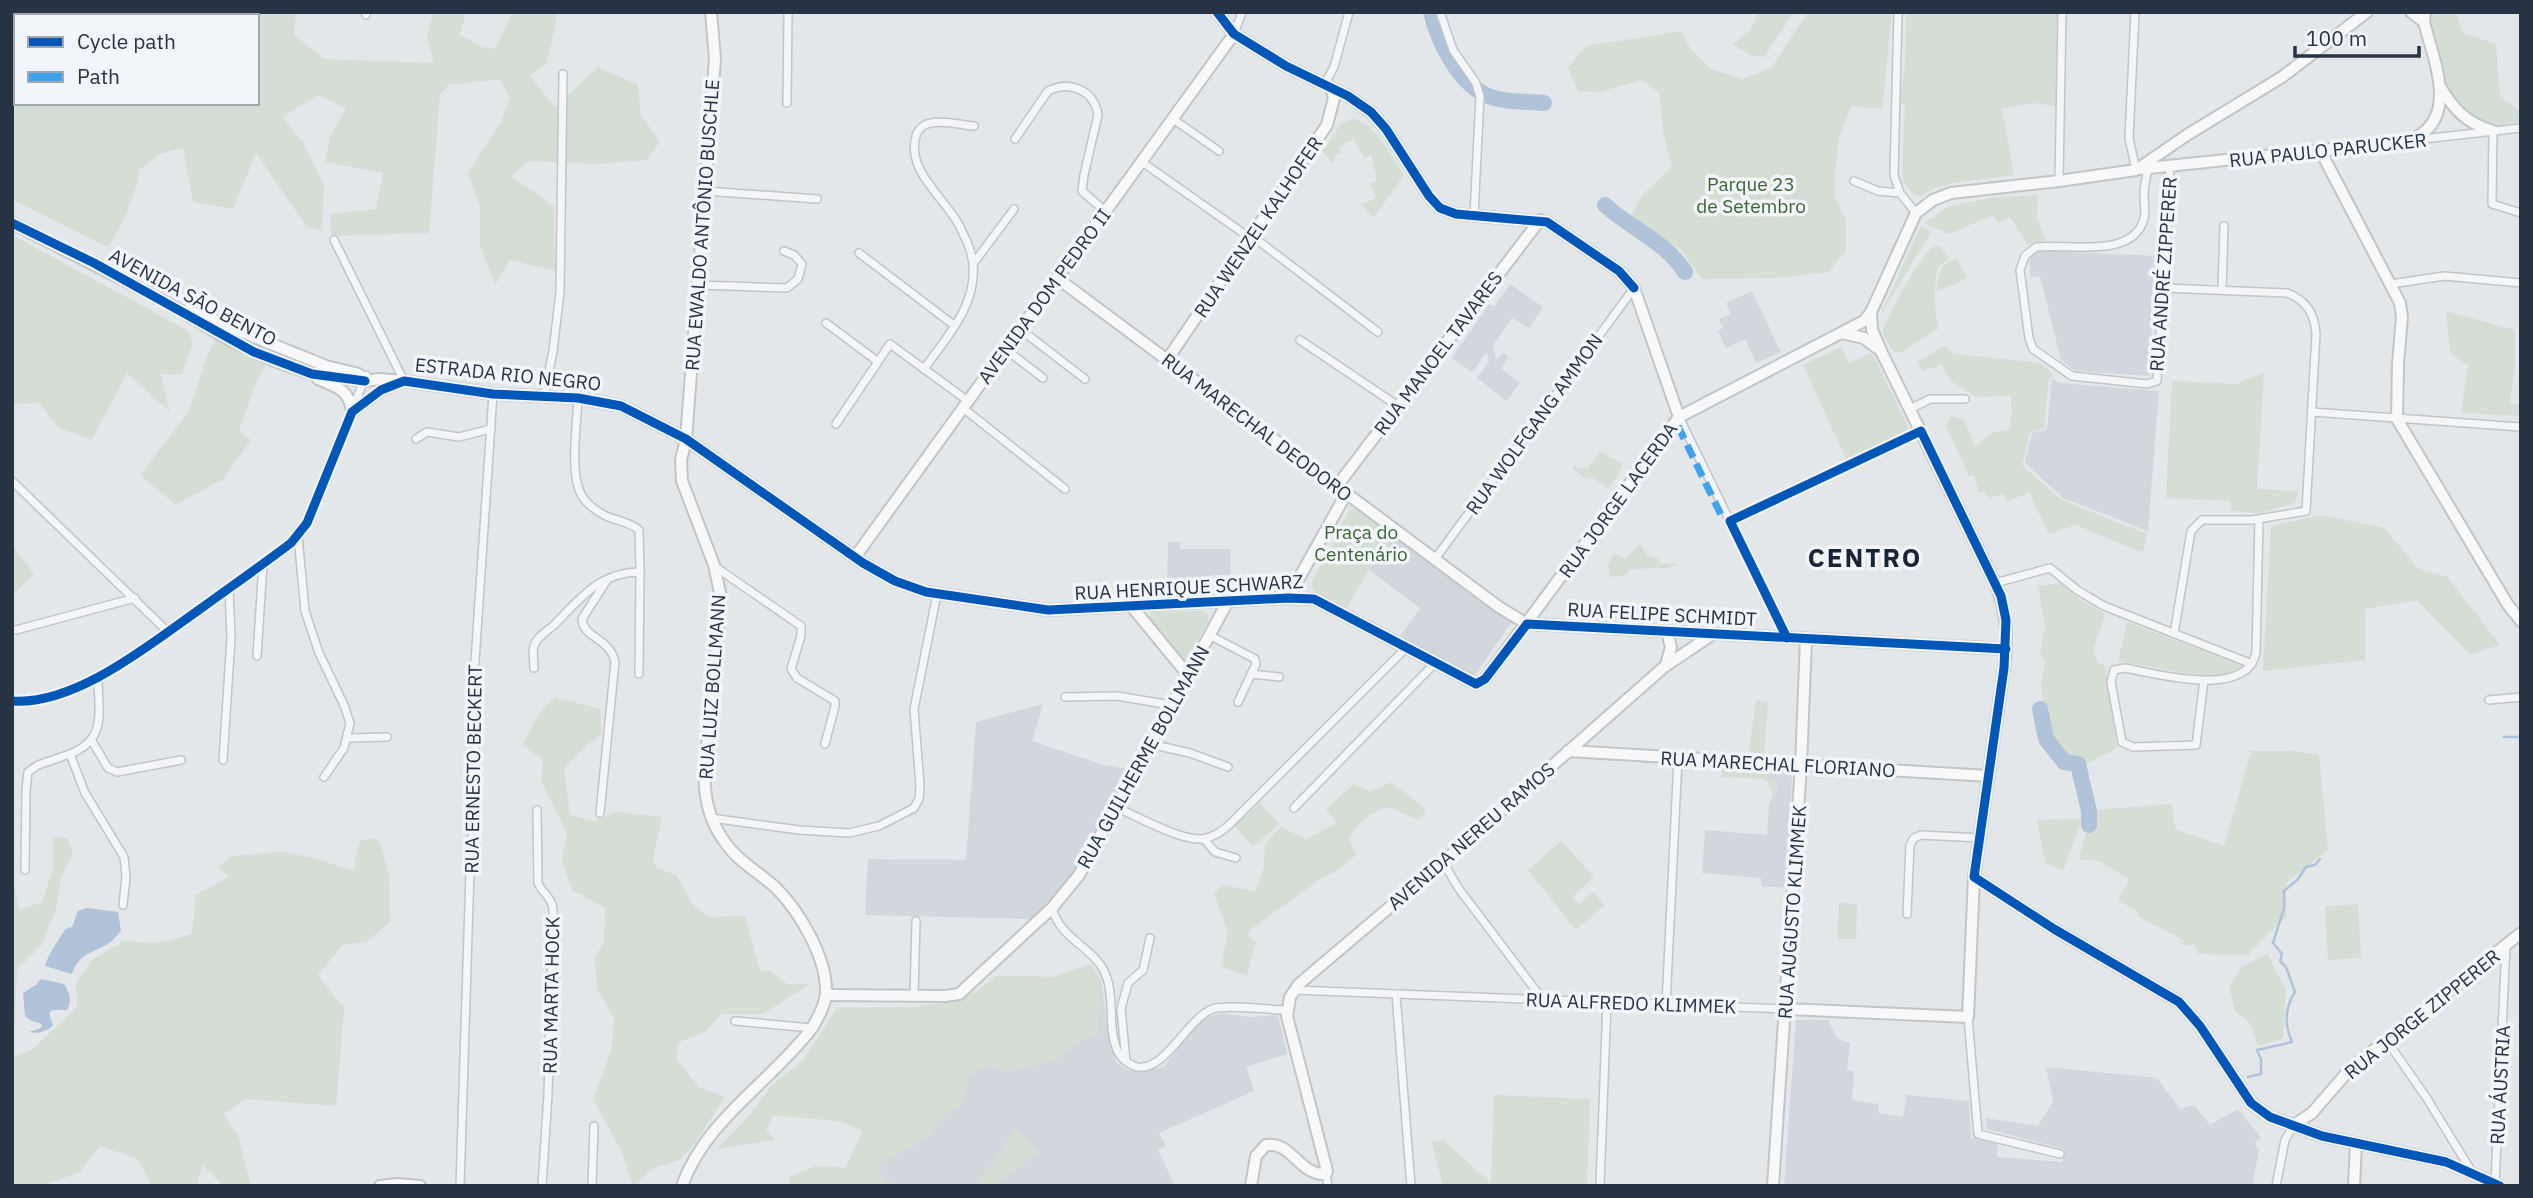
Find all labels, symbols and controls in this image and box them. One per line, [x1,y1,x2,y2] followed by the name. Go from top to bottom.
[14,14,259,105] legend
[2295,14,2419,58] scale bar
[2306,24,2367,52] text: 100 m
[77,27,176,55] text: Cycle path
[77,62,120,90] text: Path
[680,78,724,372] street label: RUA EWALDO ANTÔNIO BUSCHLE
[2228,128,2428,172] street label: RUA PAULO PARUCKER
[1188,132,1328,322] street label: RUA WENZEL KALHOFER
[1696,172,1806,218] park label: Parque 23 de Setembro
[2144,176,2182,372] street label: RUA ANDRÉ ZIPPERER
[972,204,1116,388] street label: AVENIDA DOM PEDRO II
[105,243,281,351] street label: AVENIDA SÃO BENTO
[1369,266,1507,440] street label: RUA MANOEL TAVARES
[1460,329,1608,519] street label: RUA WOLFGANG AMMON
[1157,347,1357,507] street label: RUA MARECHAL DEODORO
[414,352,602,396] street label: ESTRADA RIO NEGRO
[1553,417,1683,583] street label: RUA JORGE LACERDA
[1314,520,1408,566] park label: Praça do Centenário
[1808,540,1922,574] district label: CENTRO
[1074,569,1304,605] street label: RUA HENRIQUE SCHWARZ
[694,594,730,780] street label: RUA LUIZ BOLLMANN
[1567,597,1757,631] street label: RUA FELIPE SCHMIDT
[1072,641,1214,873] street label: RUA GUILHERME BOLLMANN
[459,664,487,874] street label: RUA ERNESTO BECKERT
[1660,746,1896,782] street label: RUA MARECHAL FLORIANO
[1383,757,1559,915] street label: AVENIDA NEREU RAMOS
[1773,804,1811,1020] street label: RUA AUGUSTO KLIMMEK
[538,916,564,1074] street label: RUA MARTA HOCK
[2339,944,2505,1084] street label: RUA JORGE ZIPPERER
[1525,987,1737,1019] street label: RUA ALFREDO KLIMMEK
[2485,1025,2515,1145] street label: RUA ÁUSTRIA

